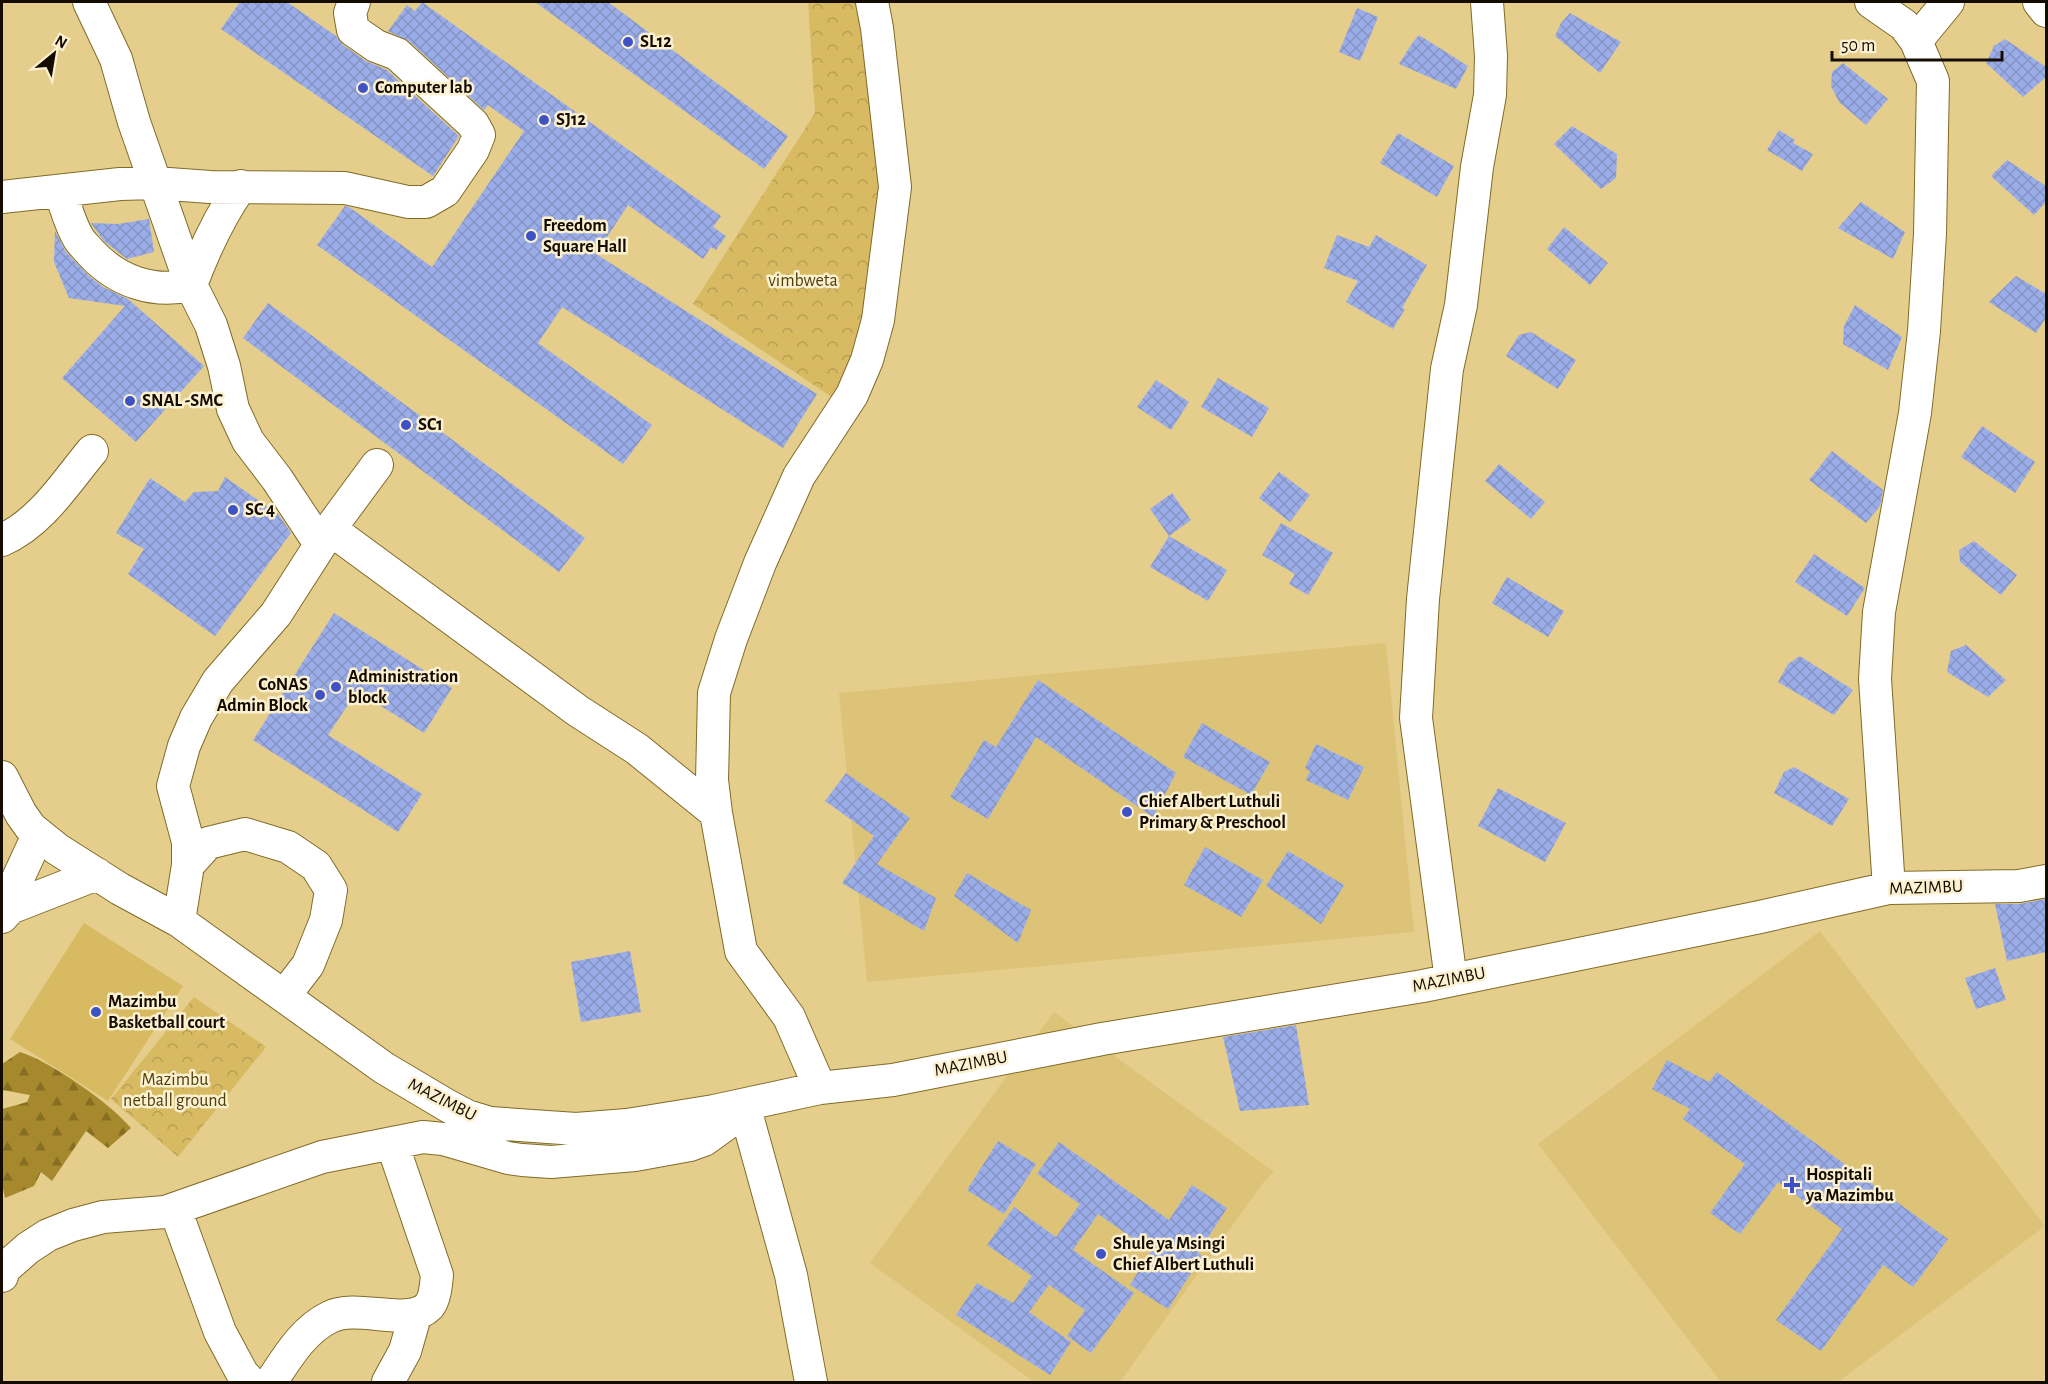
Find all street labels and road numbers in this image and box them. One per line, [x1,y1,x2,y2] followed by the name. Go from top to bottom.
[1889,878,1963,898] street label: MAZIMBU
[1411,964,1487,996] street label: MAZIMBU
[933,1048,1009,1080] street label: MAZIMBU
[405,1075,479,1125] street label: MAZIMBU

